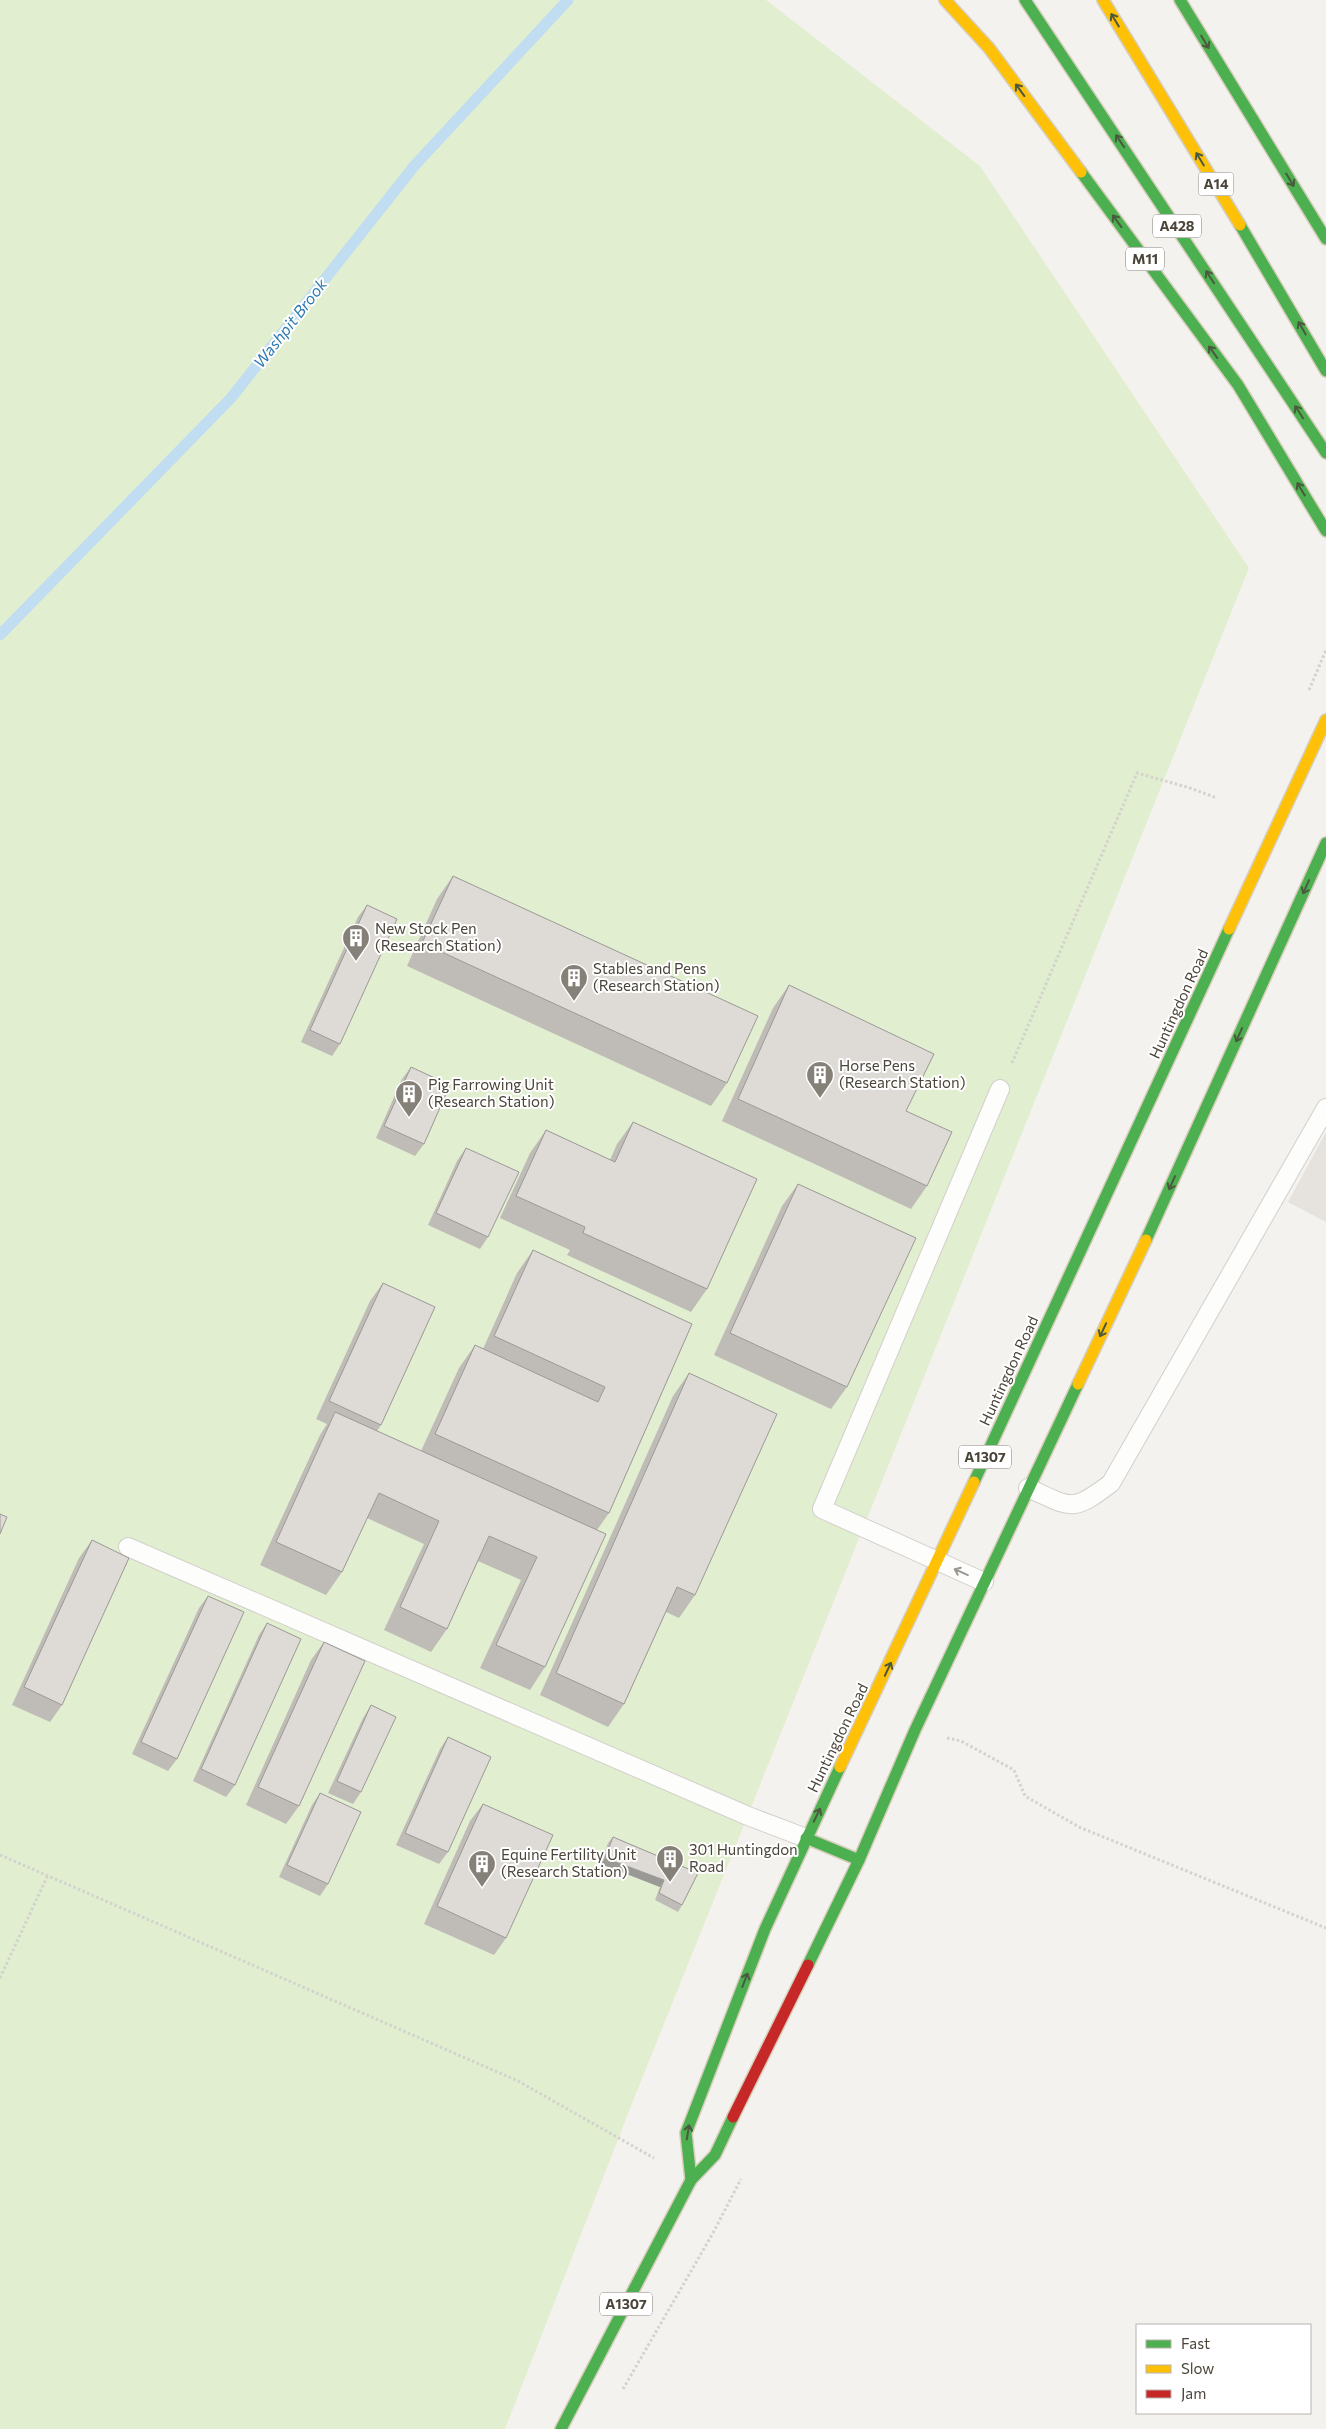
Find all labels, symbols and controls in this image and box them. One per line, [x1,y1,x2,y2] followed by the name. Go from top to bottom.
[1110,14,1120,28] one-way arrow
[1201,34,1211,48] one-way arrow
[1015,84,1026,98] one-way arrow
[1115,134,1125,148] one-way arrow
[1195,152,1205,166] one-way arrow
[1198,172,1234,195] road number: A14
[1286,173,1296,187] one-way arrow
[1112,214,1122,228] one-way arrow
[1153,215,1201,238] road number: A428
[1126,248,1164,270] road number: M11
[1205,270,1215,284] one-way arrow
[249,274,330,371] water label: Washpit Brook
[1296,322,1306,336] one-way arrow
[1208,346,1219,359] one-way arrow
[1294,406,1304,420] one-way arrow
[1295,482,1305,496] one-way arrow
[1301,879,1310,894] one-way arrow
[375,919,501,954] place label: New Stock Pen (Research Station)
[341,923,371,962] building icon: New Stock Pen (Research Station)
[1145,946,1211,1061] street label: Huntingdon Road
[593,959,719,994] place label: Stables and Pens (Research Station)
[559,963,589,1002] building icon: Stables and Pens (Research Station)
[1234,1027,1244,1042] one-way arrow
[839,1056,965,1091] place label: Horse Pens (Research Station)
[805,1060,835,1099] building icon: Horse Pens (Research Station)
[428,1075,554,1110] place label: Pig Farrowing Unit (Research Station)
[394,1079,424,1118] building icon: Pig Farrowing Unit (Research Station)
[1167,1175,1177,1190] one-way arrow
[975,1313,1041,1428] street label: Huntingdon Road
[1098,1322,1107,1337] one-way arrow
[959,1445,1011,1468] road number: A1307
[954,1567,969,1577] one-way arrow
[884,1662,893,1677] one-way arrow
[803,1680,871,1795] street label: Huntingdon Road
[813,1808,822,1823] one-way arrow
[689,1840,798,1875] place label: 301 Huntingdon Road
[655,1844,685,1883] building icon: 301 Huntingdon Road
[501,1845,636,1880] place label: Equine Fertility Unit (Research Station)
[467,1849,497,1888] building icon: Equine Fertility Unit (Research Station)
[741,1973,750,1988] one-way arrow
[683,2124,693,2140] one-way arrow
[600,2292,652,2316] road number: A1307
[1136,2324,1311,2414] legend
[1181,2334,1210,2352] text: Fast
[1181,2359,1214,2377] text: Slow
[1181,2384,1206,2402] text: Jam

